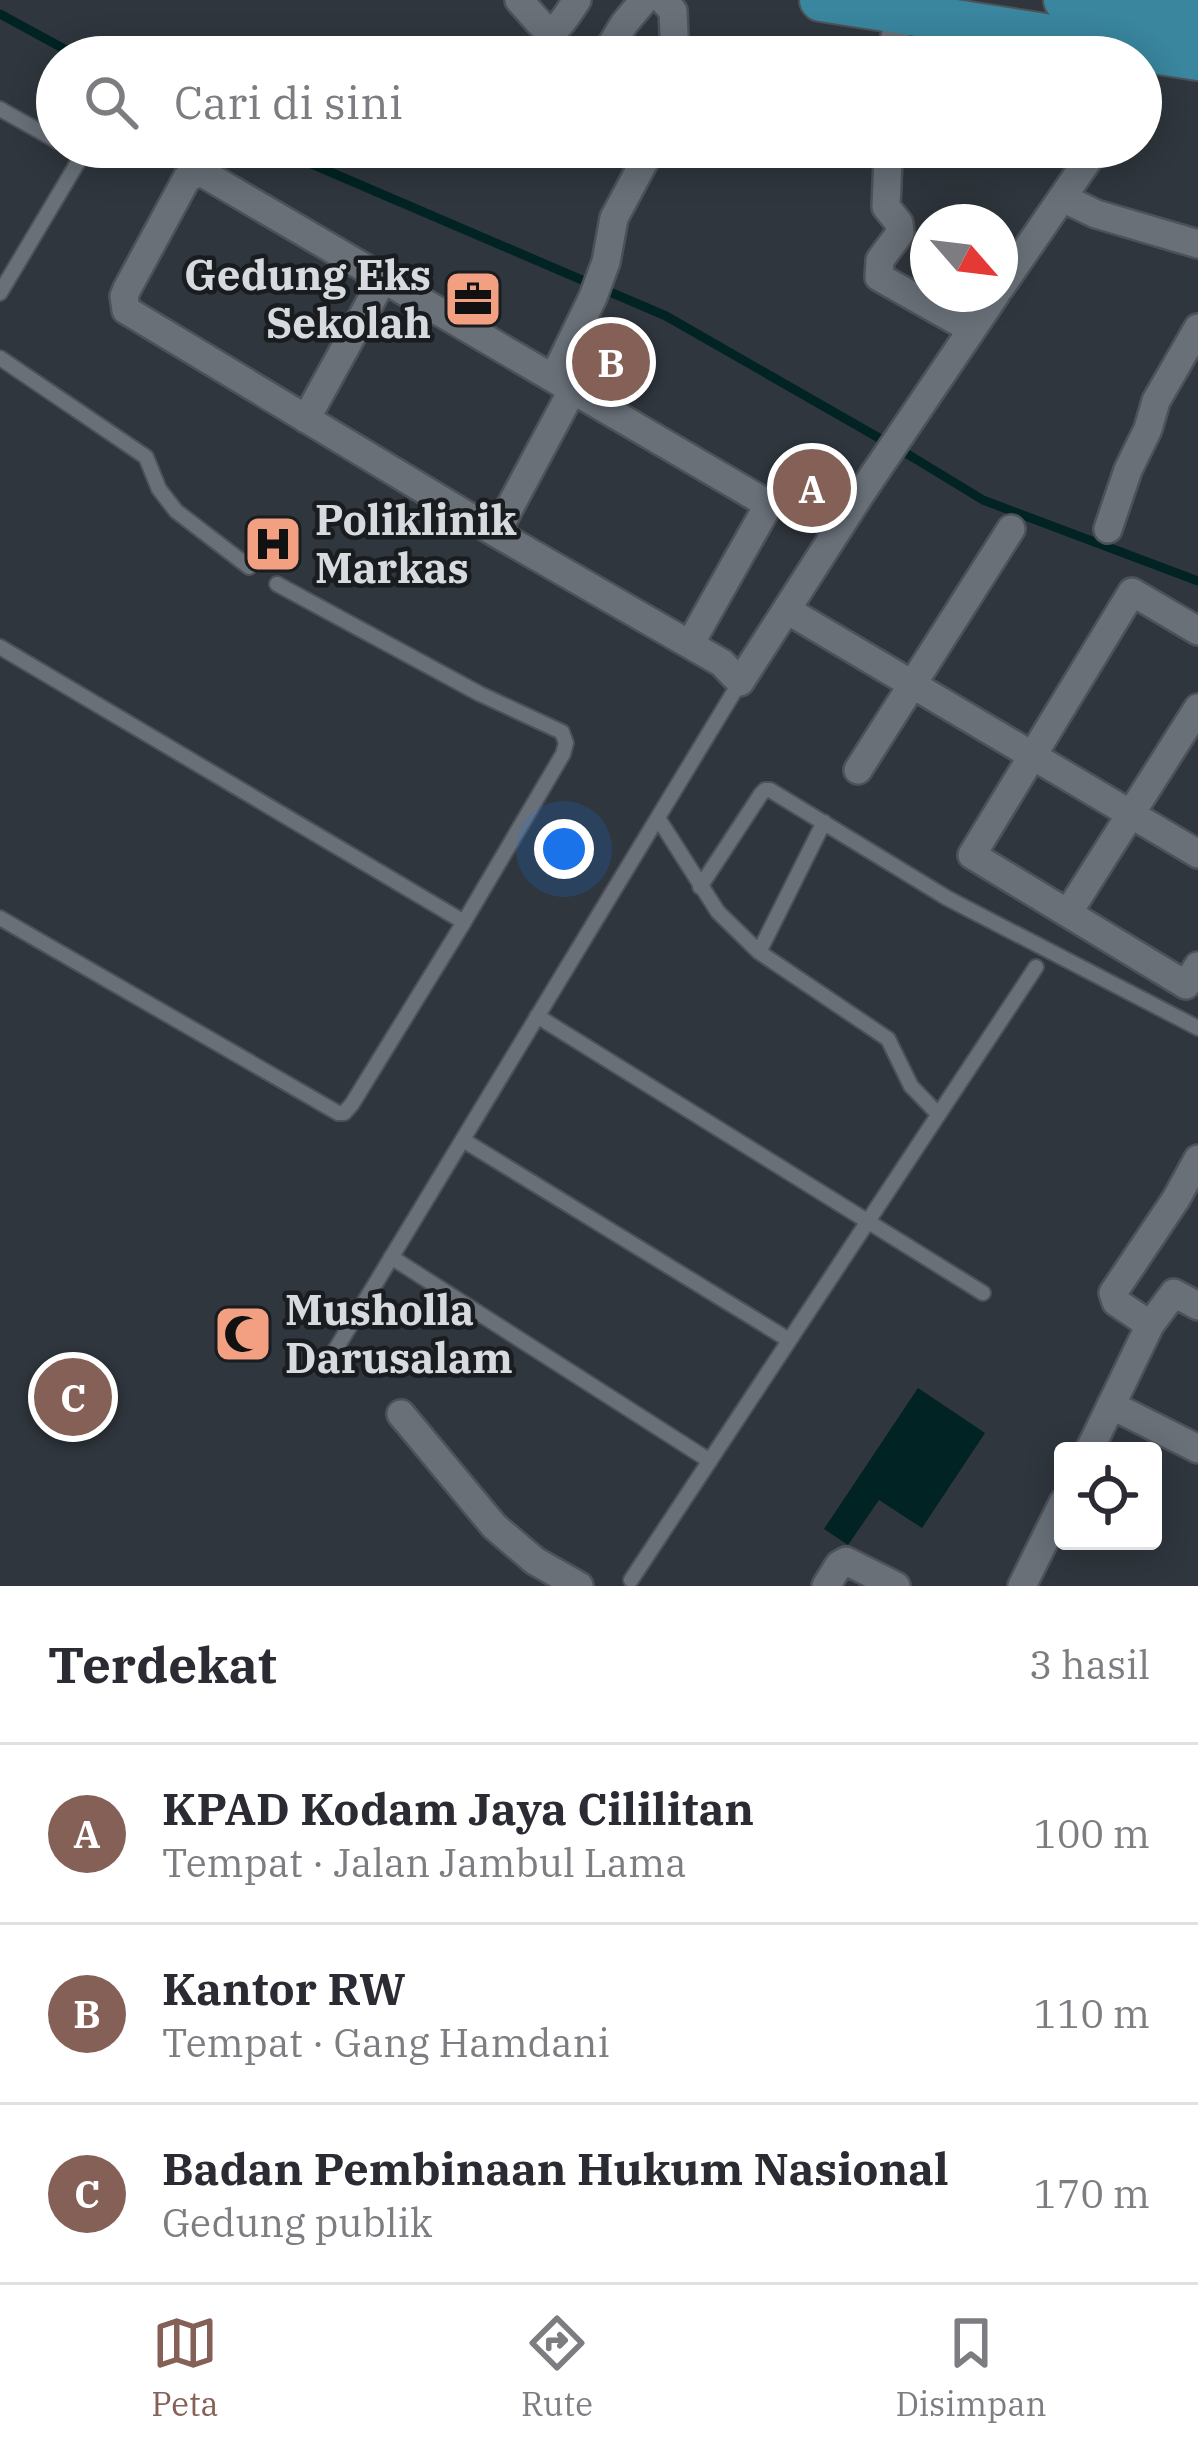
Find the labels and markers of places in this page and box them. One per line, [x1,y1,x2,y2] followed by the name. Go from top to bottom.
[184,247,431,350] place label: Gedung Eks Sekolah
[442,268,504,330] office icon: Gedung Eks Sekolah
[572,317,650,407] pin: B
[773,443,851,533] pin: A
[315,492,517,595] place label: Poliklinik Markas
[242,513,304,575] hospital icon: Poliklinik Markas
[285,1282,513,1385] place label: Musholla Darusalam
[212,1303,274,1365] mosque icon: Musholla Darusalam
[34,1352,112,1442] pin: C

